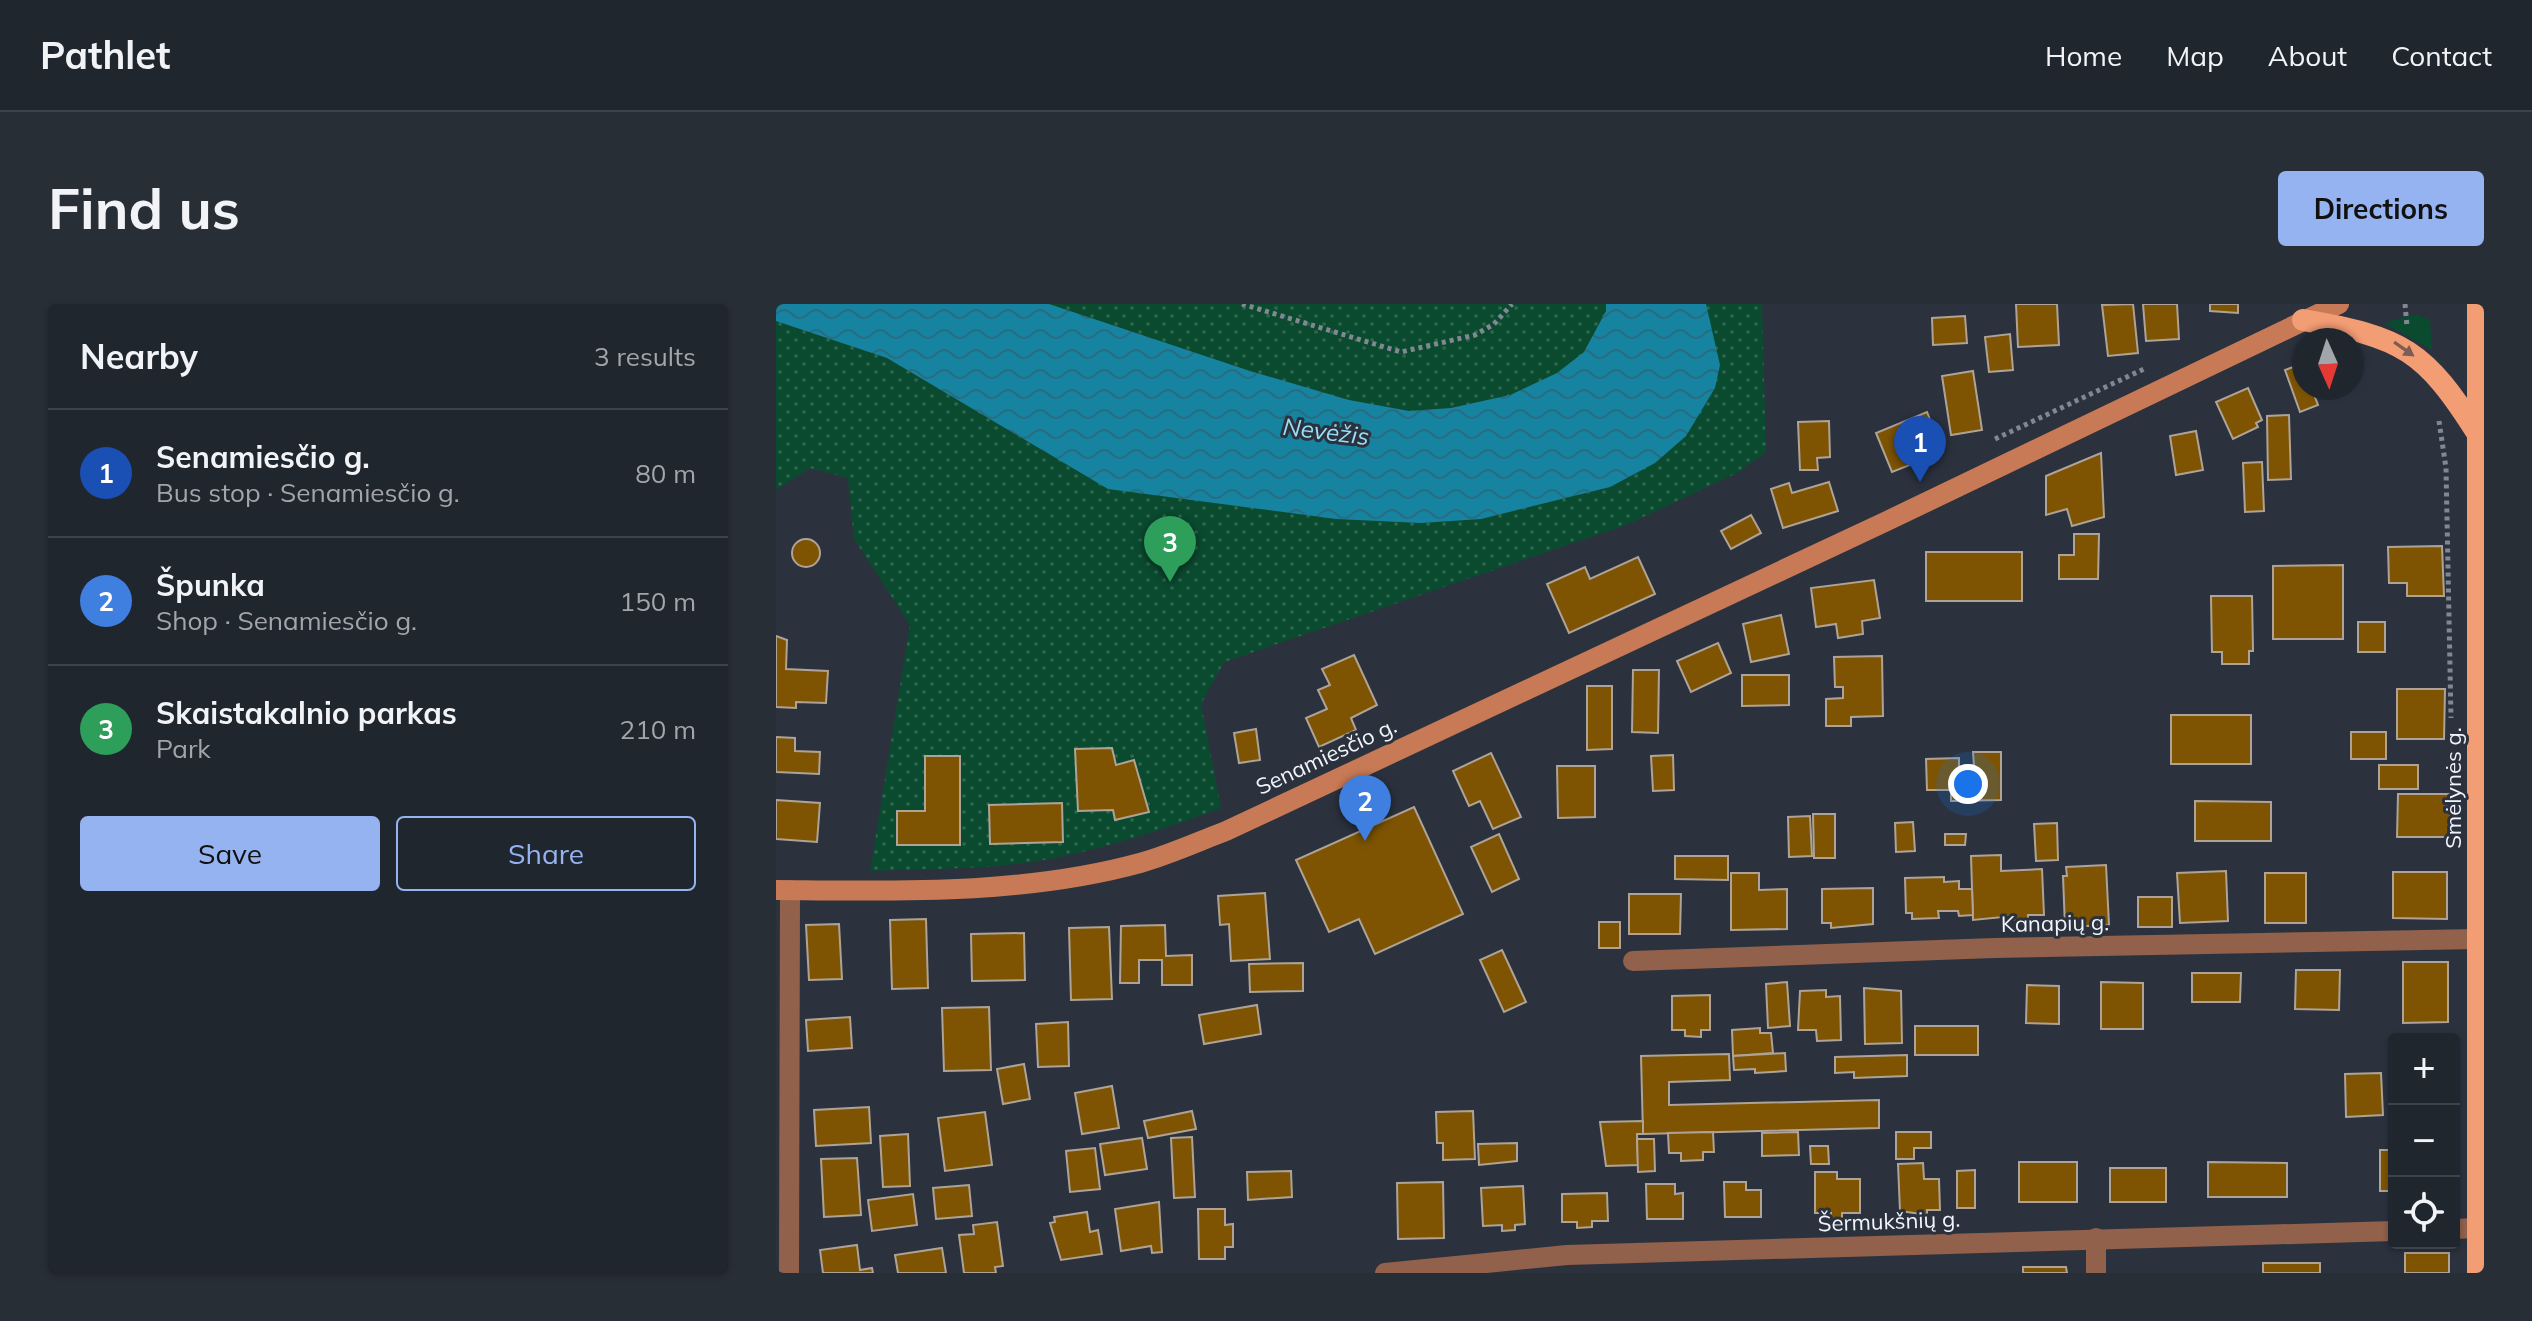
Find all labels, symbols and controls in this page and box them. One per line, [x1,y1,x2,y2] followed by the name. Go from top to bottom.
[40,31,170,79] text: Pathlet
[2045,38,2122,73] text: Home
[2166,38,2224,73] text: Map
[2268,38,2347,73] text: About
[2391,38,2492,73] text: Contact
[2278,171,2484,246] button: Directions
[48,173,240,243] text: Find us
[2292,328,2364,400] north arrow
[80,335,198,378] text: Nearby
[594,340,696,373] text: 3 results
[2394,341,2415,356] one-way arrow
[1281,411,1371,451] water label: Nevėžis
[1894,416,1946,482] pin: 1
[156,438,370,476] text: Senamiesčio g.
[98,457,114,490] text: 1
[635,457,696,490] text: 80 m
[156,476,460,509] text: Bus stop · Senamiesčio g.
[1144,516,1196,582] pin: 3
[156,566,265,604] text: Špunka
[98,585,114,618] text: 2
[620,585,696,618] text: 150 m
[156,604,417,637] text: Shop · Senamiesčio g.
[156,694,457,732] text: Skaistakalnio parkas
[1251,711,1401,801] street label: Senamiesčio g.
[98,713,114,746] text: 3
[620,713,696,746] text: 210 m
[2439,727,2467,849] street label: Smėlynės g.
[156,732,211,765] text: Park
[1948,764,1988,804] your location
[1339,775,1391,841] pin: 2
[80,816,380,891] button: Save
[396,816,696,891] button: Share
[2001,908,2109,938] street label: Kanapių g.
[2388,1033,2460,1249] map controls
[2388,1033,2460,1105] button: +
[2388,1105,2460,1177] button: −
[2388,1177,2460,1249] button: locate
[1817,1205,1961,1237] street label: Šermukšnių g.

